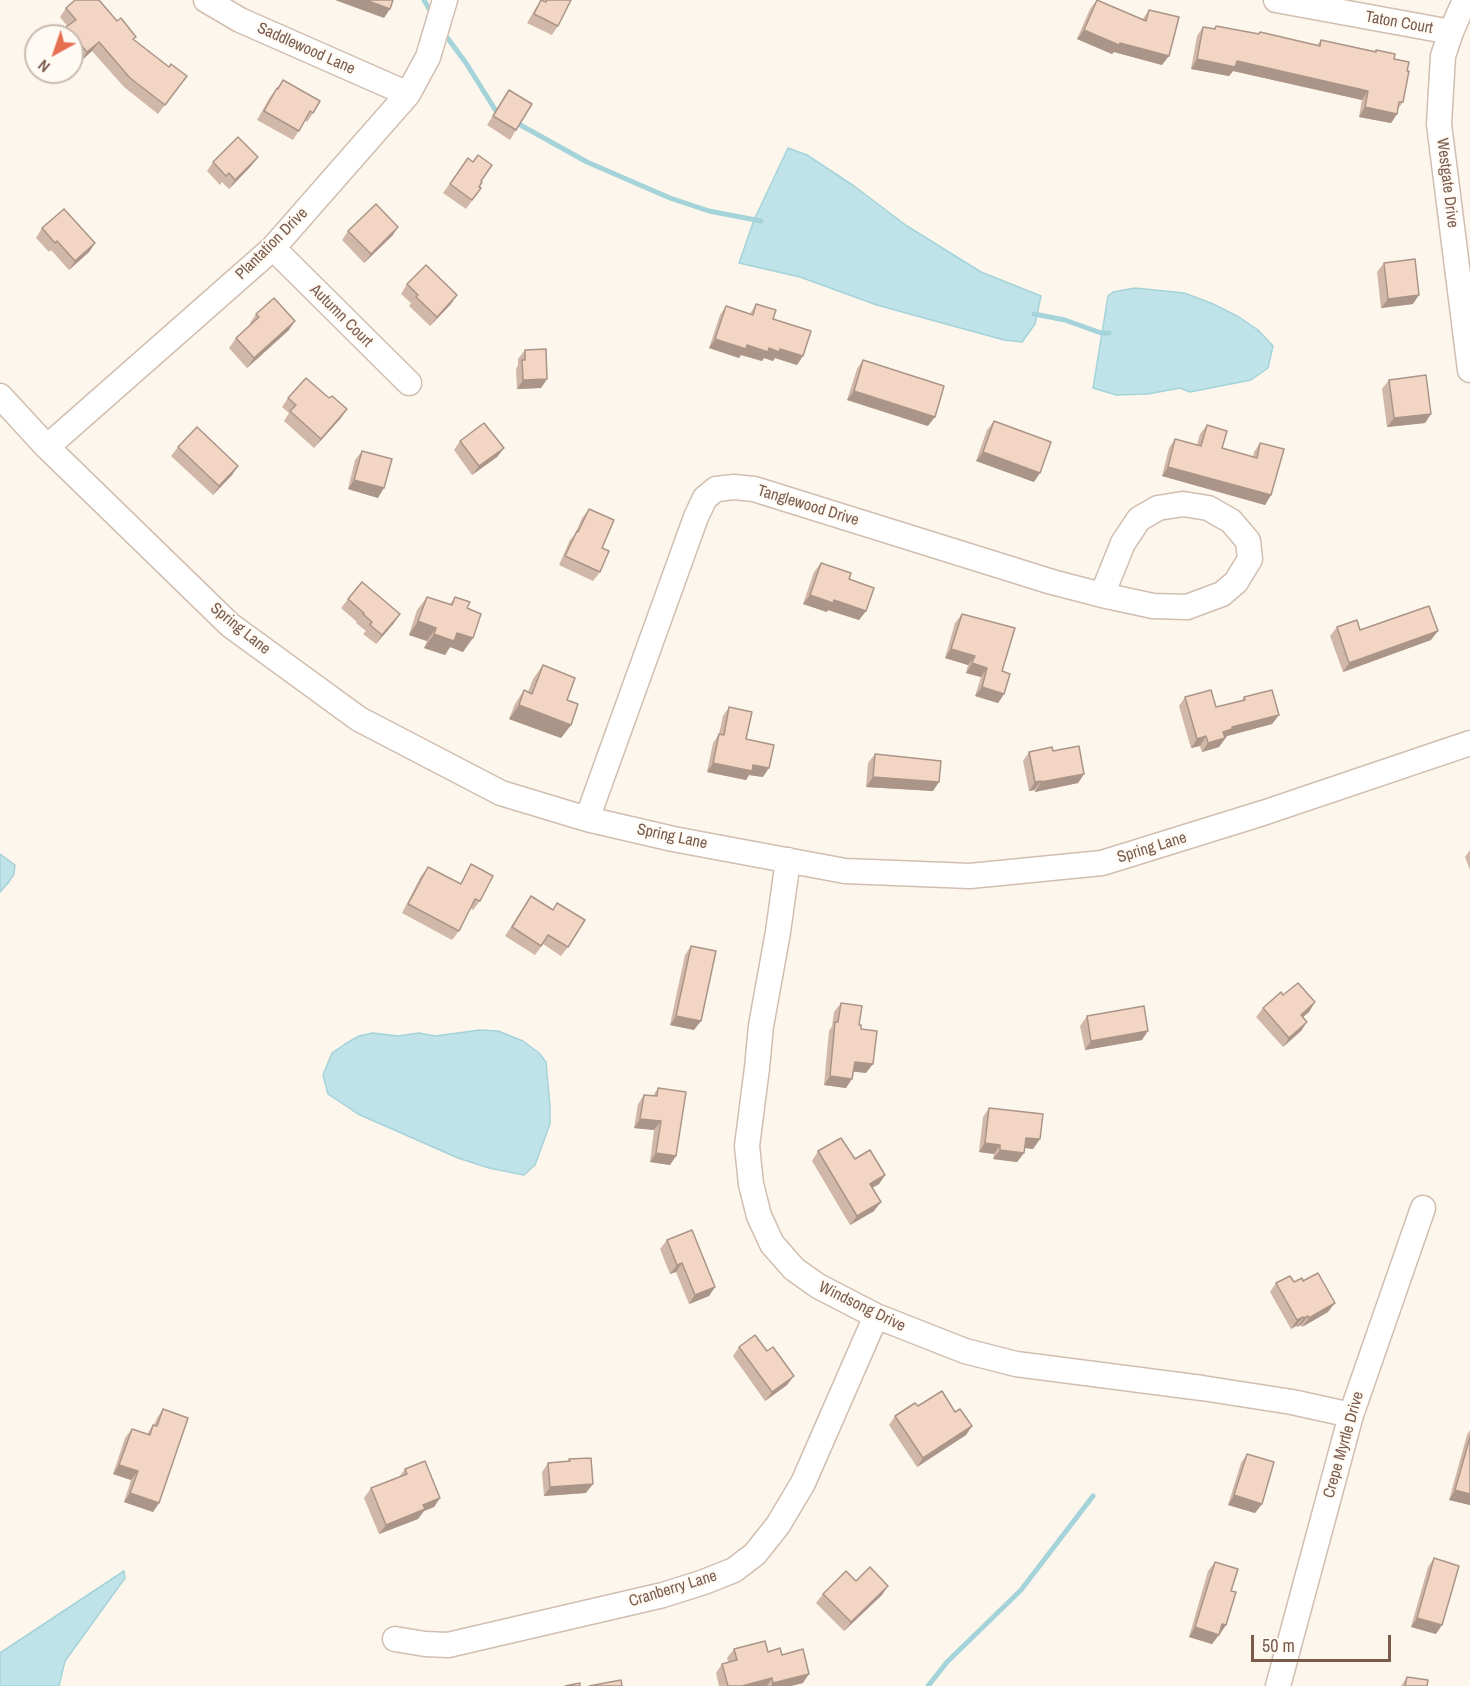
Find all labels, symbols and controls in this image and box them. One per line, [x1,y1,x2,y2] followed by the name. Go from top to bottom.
[1364,8,1434,38] street label: Taton Court
[254,19,358,79] street label: Saddlewood Lane
[24,24,84,84] north arrow
[33,55,54,78] text: N
[1432,137,1462,229] street label: Westgate Drive
[232,204,312,284] street label: Plantation Drive
[306,281,376,351] street label: Autumn Court
[755,481,861,531] street label: Tanglewood Drive
[206,599,274,659] street label: Spring Lane
[635,820,709,854] street label: Spring Lane
[1115,828,1189,868] street label: Spring Lane
[816,1278,908,1336] street label: Windsong Drive
[1320,1389,1368,1501] street label: Crepe Myrtle Drive
[627,1566,719,1612] street label: Cranberry Lane
[1254,1623,1394,1661] scale bar
[1262,1633,1295,1658] text: 50 m

